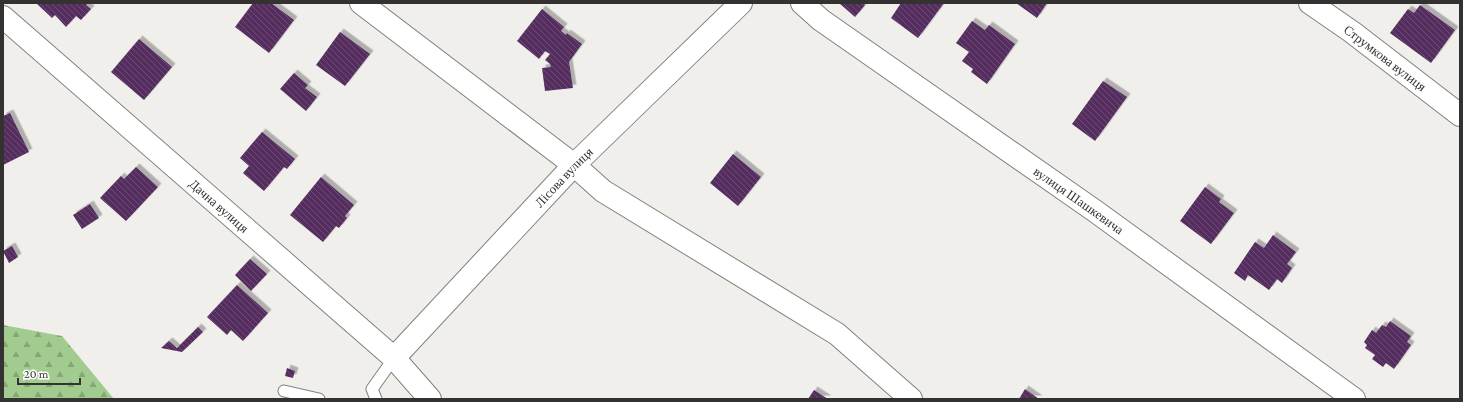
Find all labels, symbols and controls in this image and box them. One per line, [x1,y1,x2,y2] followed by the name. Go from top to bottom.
[1341,21,1429,94] street label: Струмкова вулиця
[531,144,595,210] street label: Лісова вулиця
[1031,163,1127,237] street label: вулиця Шашкевича
[187,176,252,236] street label: Дачна вулиця
[18,360,80,386] scale bar
[24,367,49,381] text: 20 m

